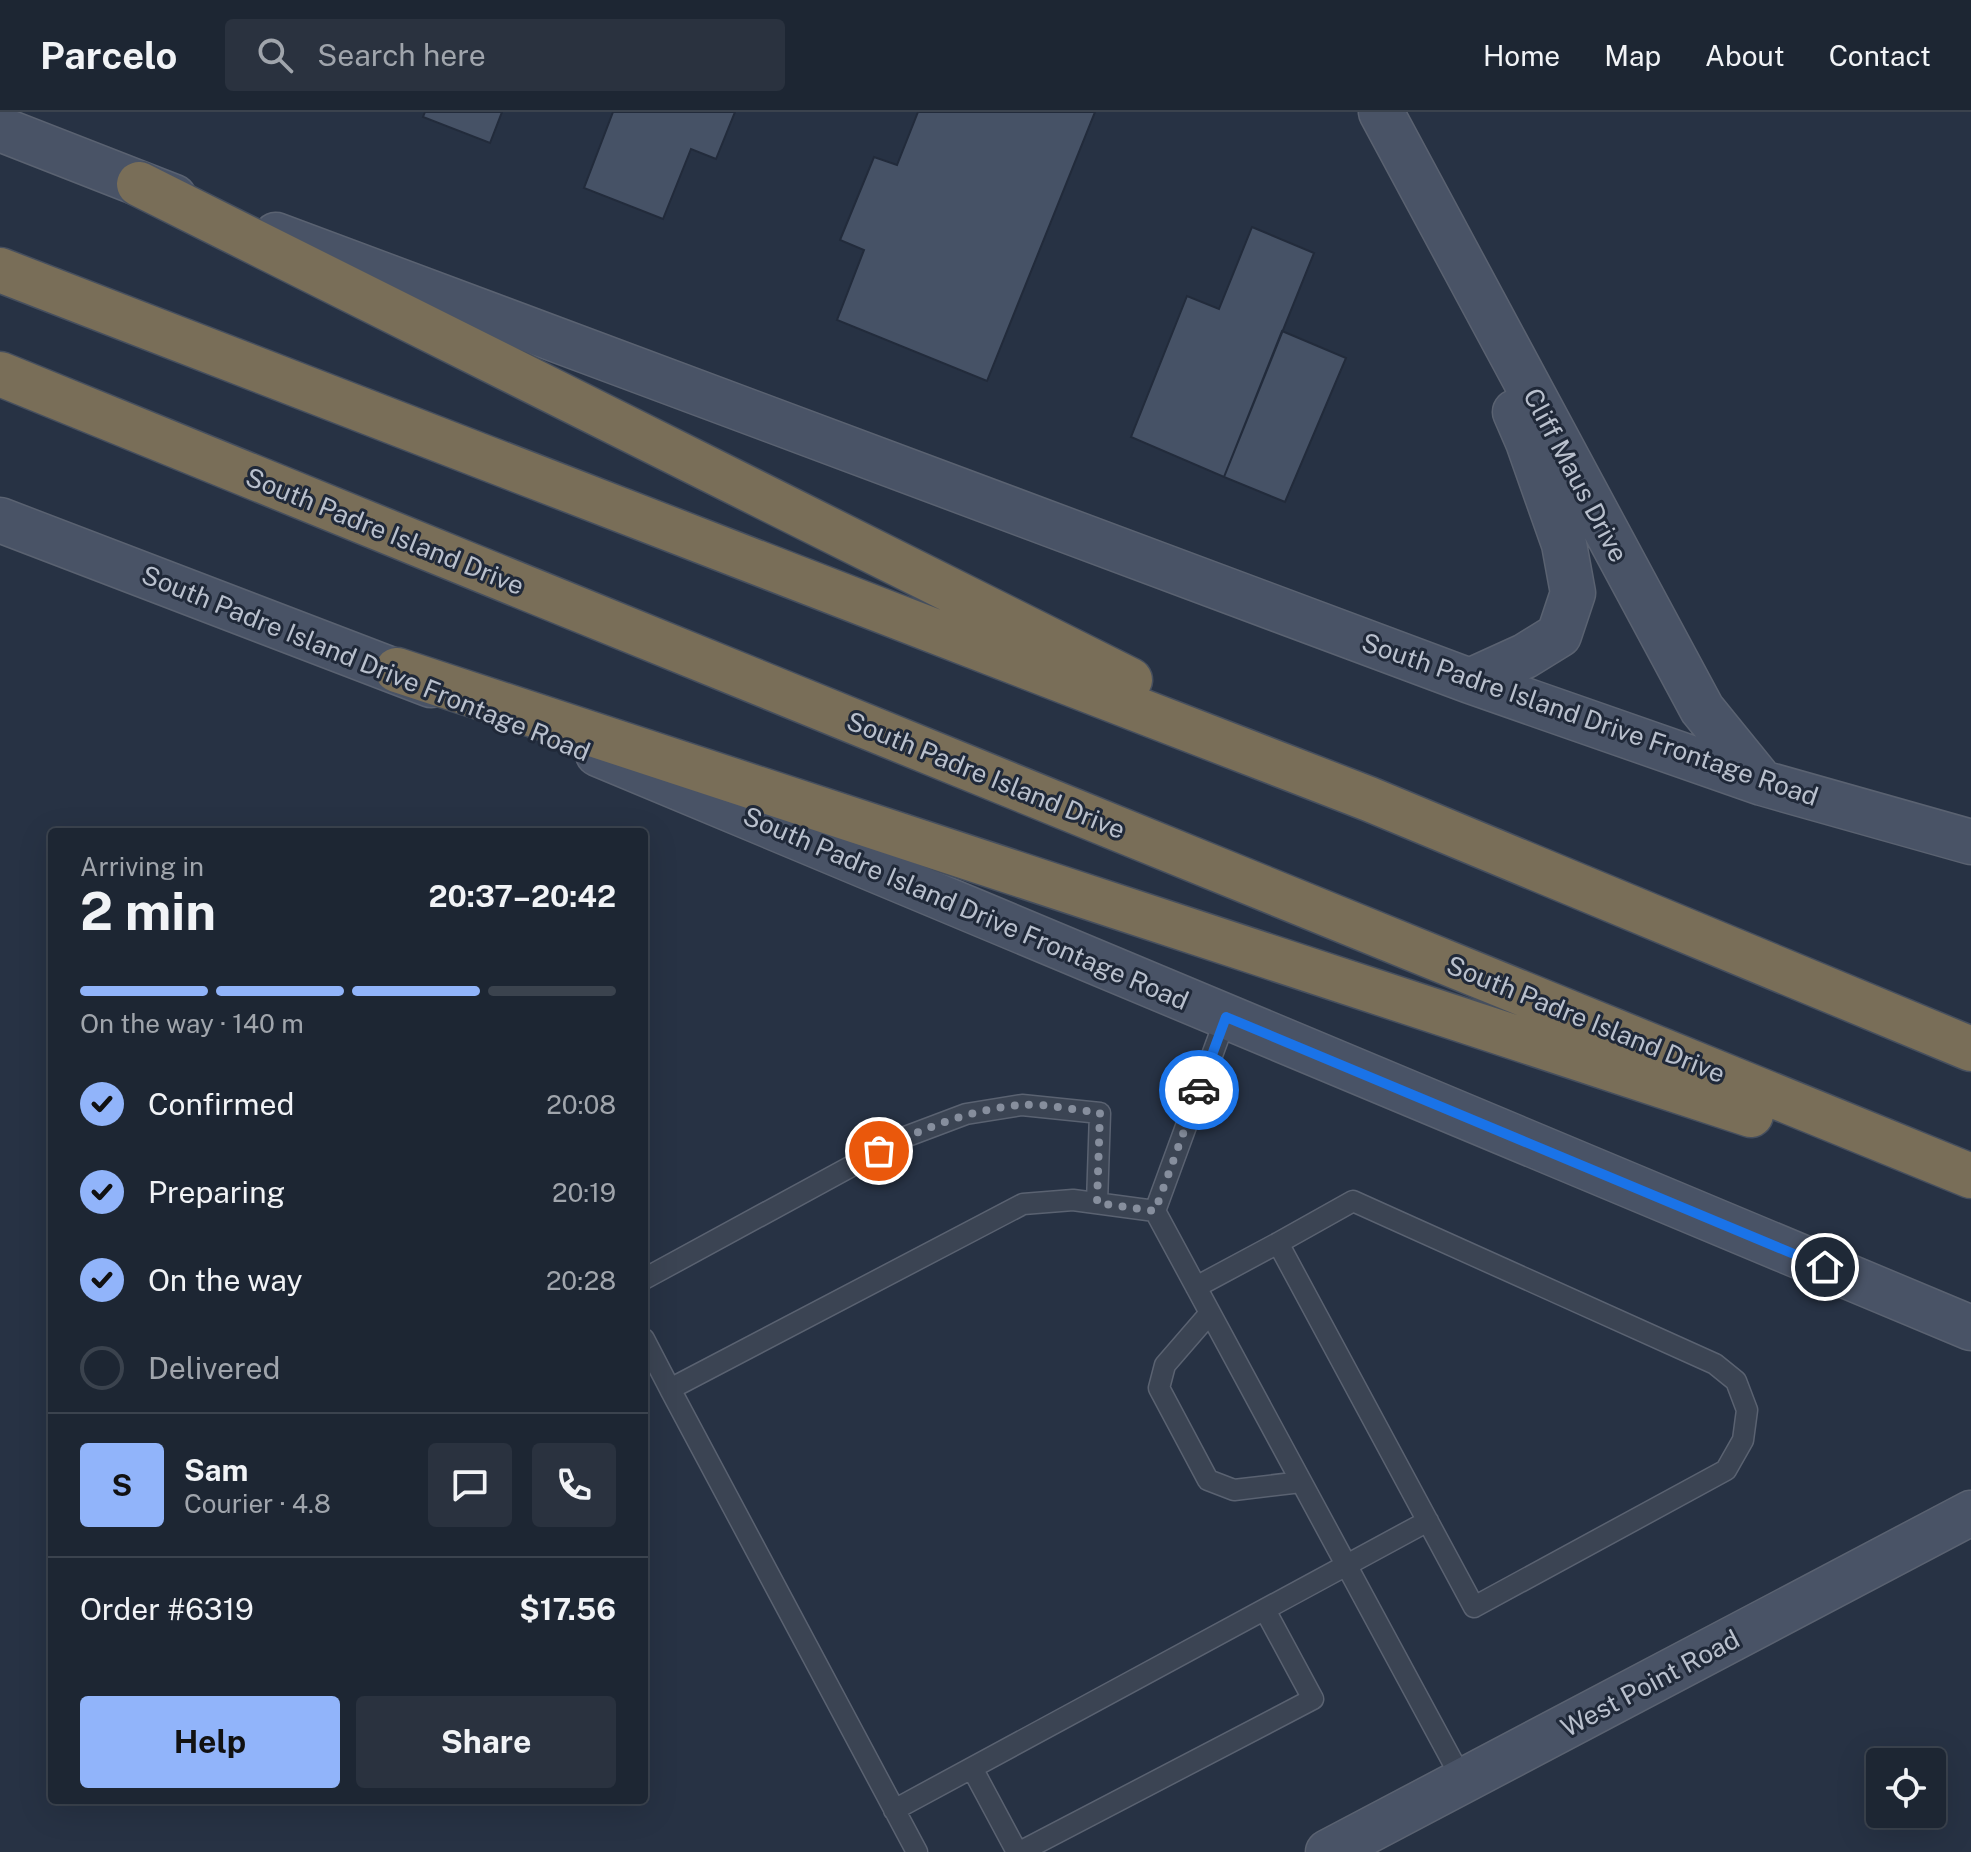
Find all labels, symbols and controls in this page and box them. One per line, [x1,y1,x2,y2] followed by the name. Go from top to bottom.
[225,19,785,91] search box
[40,33,177,78] text: Parcelo
[253,33,297,77] icon: search
[317,37,486,73] text: Search here
[1483,39,1560,72] text: Home
[1604,39,1661,72] text: Map
[1705,39,1785,72] text: About
[1829,39,1931,72] text: Contact
[1517,383,1635,567] street label: Cliff Maus Drive
[241,461,529,601] street label: South Padre Island Drive
[137,559,595,767] street label: South Padre Island Drive Frontage Road
[1358,626,1822,812] street label: South Padre Island Drive Frontage Road
[842,705,1130,845] street label: South Padre Island Drive
[739,800,1193,1016] street label: South Padre Island Drive Frontage Road
[80,851,204,882] text: Arriving in
[428,878,616,914] text: 20:37–20:42
[80,881,216,942] text: 2 min
[1442,949,1730,1089] street label: South Padre Island Drive
[80,1008,304,1039] text: On the way · 140 m
[1159,1050,1239,1130] courier
[1177,1068,1221,1112] icon: car
[80,1082,124,1126] icon: check
[148,1086,294,1122] text: Confirmed
[546,1089,616,1120] text: 20:08
[845,1117,913,1185] pin
[857,1129,901,1173] icon: bag
[80,1170,124,1214] icon: check
[148,1174,285,1210] text: Preparing
[552,1177,616,1208] text: 20:19
[1791,1233,1859,1301] pin
[1803,1245,1847,1289] icon: home
[80,1258,124,1302] icon: check
[148,1262,302,1298] text: On the way
[546,1265,616,1296] text: 20:28
[148,1350,280,1386] text: Delivered
[428,1443,512,1527] button: chat
[532,1443,616,1527] button: phone
[184,1452,248,1488] text: Sam
[112,1467,132,1503] text: S
[184,1488,331,1519] text: Courier · 4.8
[80,1591,254,1627] text: Order #6319
[519,1591,616,1627] text: $17.56
[1555,1623,1745,1743] street label: West Point Road
[80,1696,340,1788] button: Help
[356,1696,616,1788] button: Share
[1866,1748,1946,1828] map controls
[1866,1748,1946,1828] button: locate

